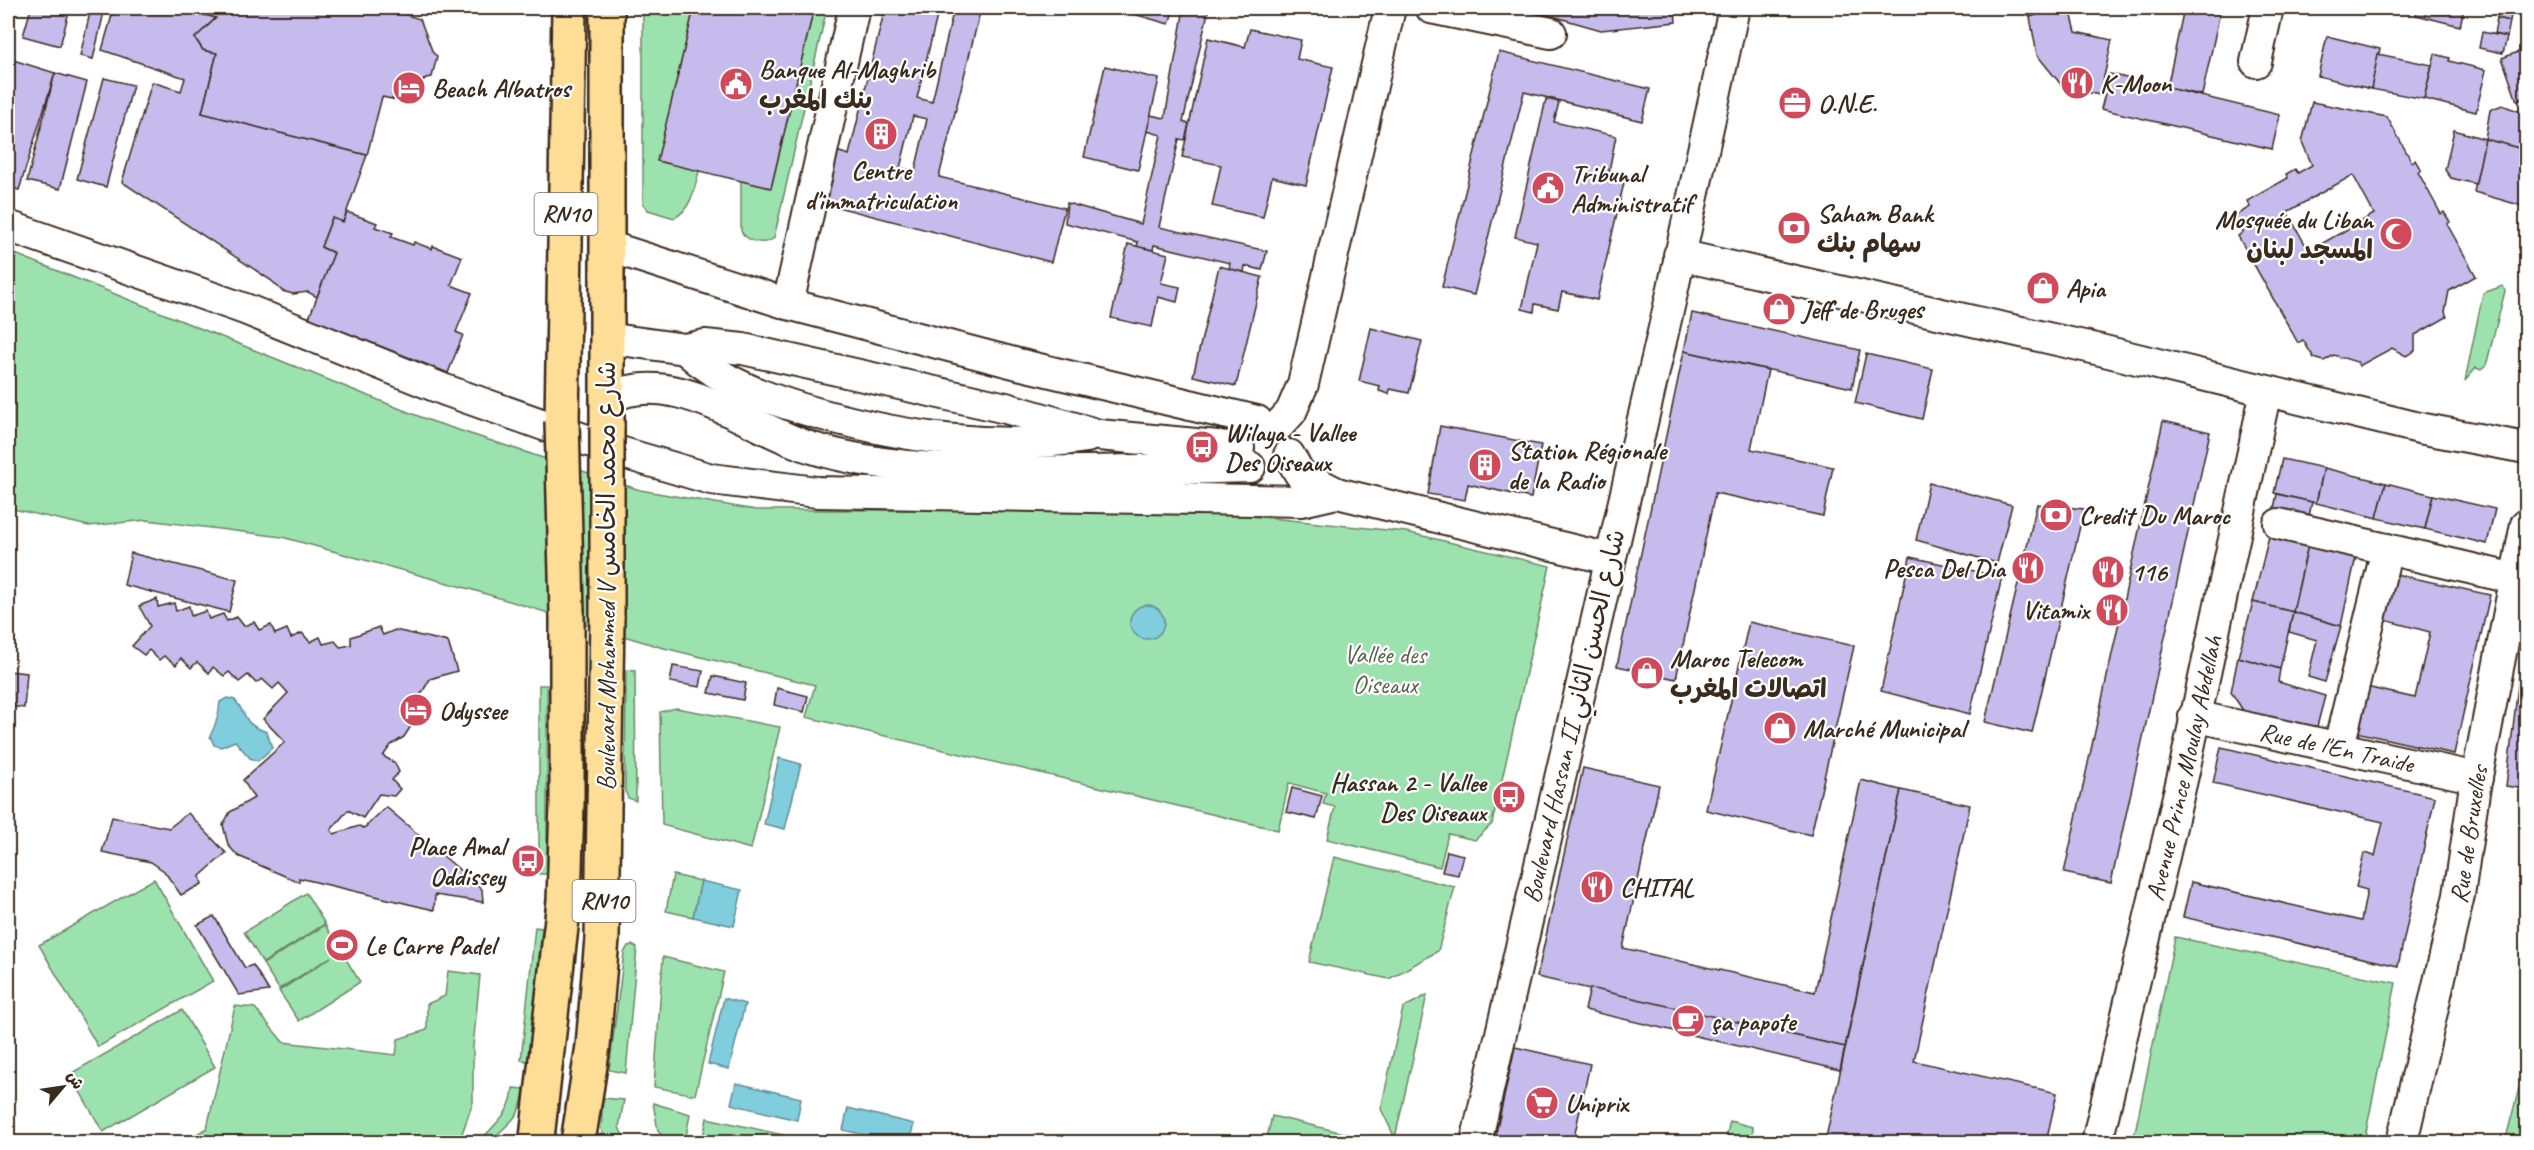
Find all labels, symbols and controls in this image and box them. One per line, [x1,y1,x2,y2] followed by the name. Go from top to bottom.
[759,53,937,116] place label: Banque Al-Maghrib بنك المغرب
[2059,65,2095,101] restaurant icon: K-Moon
[718,66,754,102] public building icon: Banque Al-Maghrib بنك المغرب
[2100,67,2172,100] place label: K-Moon
[391,70,427,106] hotel icon: Beach Albatros
[432,72,573,105] place label: Beach Albatros
[1777,85,1813,121] office icon: O.N.E.
[1818,87,1877,120] place label: O.N.E.
[863,116,899,152] building icon: Centre d'immatriculation
[805,154,958,217] place label: Centre d'immatriculation
[1571,157,1699,220] place label: Tribunal Administratif
[1530,170,1566,206] public building icon: Tribunal Administratif
[534,193,598,235] road number: RN10
[1817,197,1935,263] place label: Saham Bank سهام بنك
[2215,203,2375,266] place label: Mosquée du Liban المسجد لبنان
[1776,210,1812,246] bank icon: Saham Bank سهام بنك
[2378,216,2414,252] mosque icon: Mosquée du Liban المسجد لبنان
[2025,270,2061,306] shop icon: Apia
[2066,272,2107,305] place label: Apia
[1761,291,1797,327] shop icon: Jeff de Bruges
[1800,293,1926,326] place label: Jeff de Bruges
[590,361,624,791] street label: Boulevard Mohammed V شارع محمد الخامس
[1225,416,1358,479] place label: Wilaya - Vallee Des Oiseaux
[1184,429,1220,465] bus stop icon: Wilaya - Vallee Des Oiseaux
[1508,434,1668,497] place label: Station Régionale de la Radio
[1467,447,1503,483] building icon: Station Régionale de la Radio
[2038,497,2074,533] bank icon: Credit Du Maroc
[2079,499,2231,532] place label: Credit Du Maroc
[1514,526,1638,907] street label: Boulevard Hassan II شارع الحسن الثاني
[2010,550,2046,586] restaurant icon: Pesca Del Dia
[1883,552,2007,585] place label: Pesca Del Dia
[2090,554,2126,590] restaurant icon: 116
[2131,556,2168,589] place label: 116
[2094,592,2130,628] restaurant icon: Vitamix
[2022,594,2091,627] place label: Vitamix
[2138,631,2230,904] street label: Avenue Prince Moulay Abdellah
[1344,638,1428,701] park label: Vallée des Oiseaux
[1670,642,1827,705] place label: Maroc Telecom اتصالات المغرب
[1629,655,1665,691] shop icon: Maroc Telecom اتصالات المغرب
[398,692,434,728] hotel icon: Odyssee
[439,694,509,727] place label: Odyssee
[1762,710,1798,746] shop icon: Marché Municipal
[1803,712,1970,745] place label: Marché Municipal
[2256,715,2418,781] street label: Rue de l'En Traide
[2442,761,2496,906] street label: Rue de Bruxelles
[1330,766,1488,829] place label: Hassan 2 - Vallee Des Oiseaux
[1491,779,1527,815] bus stop icon: Hassan 2 - Vallee Des Oiseaux
[408,830,510,893] place label: Place Amal Oddissey
[510,843,546,879] bus stop icon: Place Amal Oddissey
[1579,869,1615,905] restaurant icon: CHITAL
[1620,871,1695,904] place label: CHITAL
[572,880,636,922] road number: RN10
[324,927,360,963] sports icon: Le Carre Padel
[365,929,500,962] place label: Le Carre Padel
[1670,1003,1706,1039] cafe icon: ça papote
[1711,1005,1797,1038] place label: ça papote
[33,1057,93,1117] north arrow
[62,1068,88,1093] text: ش
[1524,1085,1560,1121] supermarket icon: Uniprix
[1565,1087,1630,1120] place label: Uniprix

